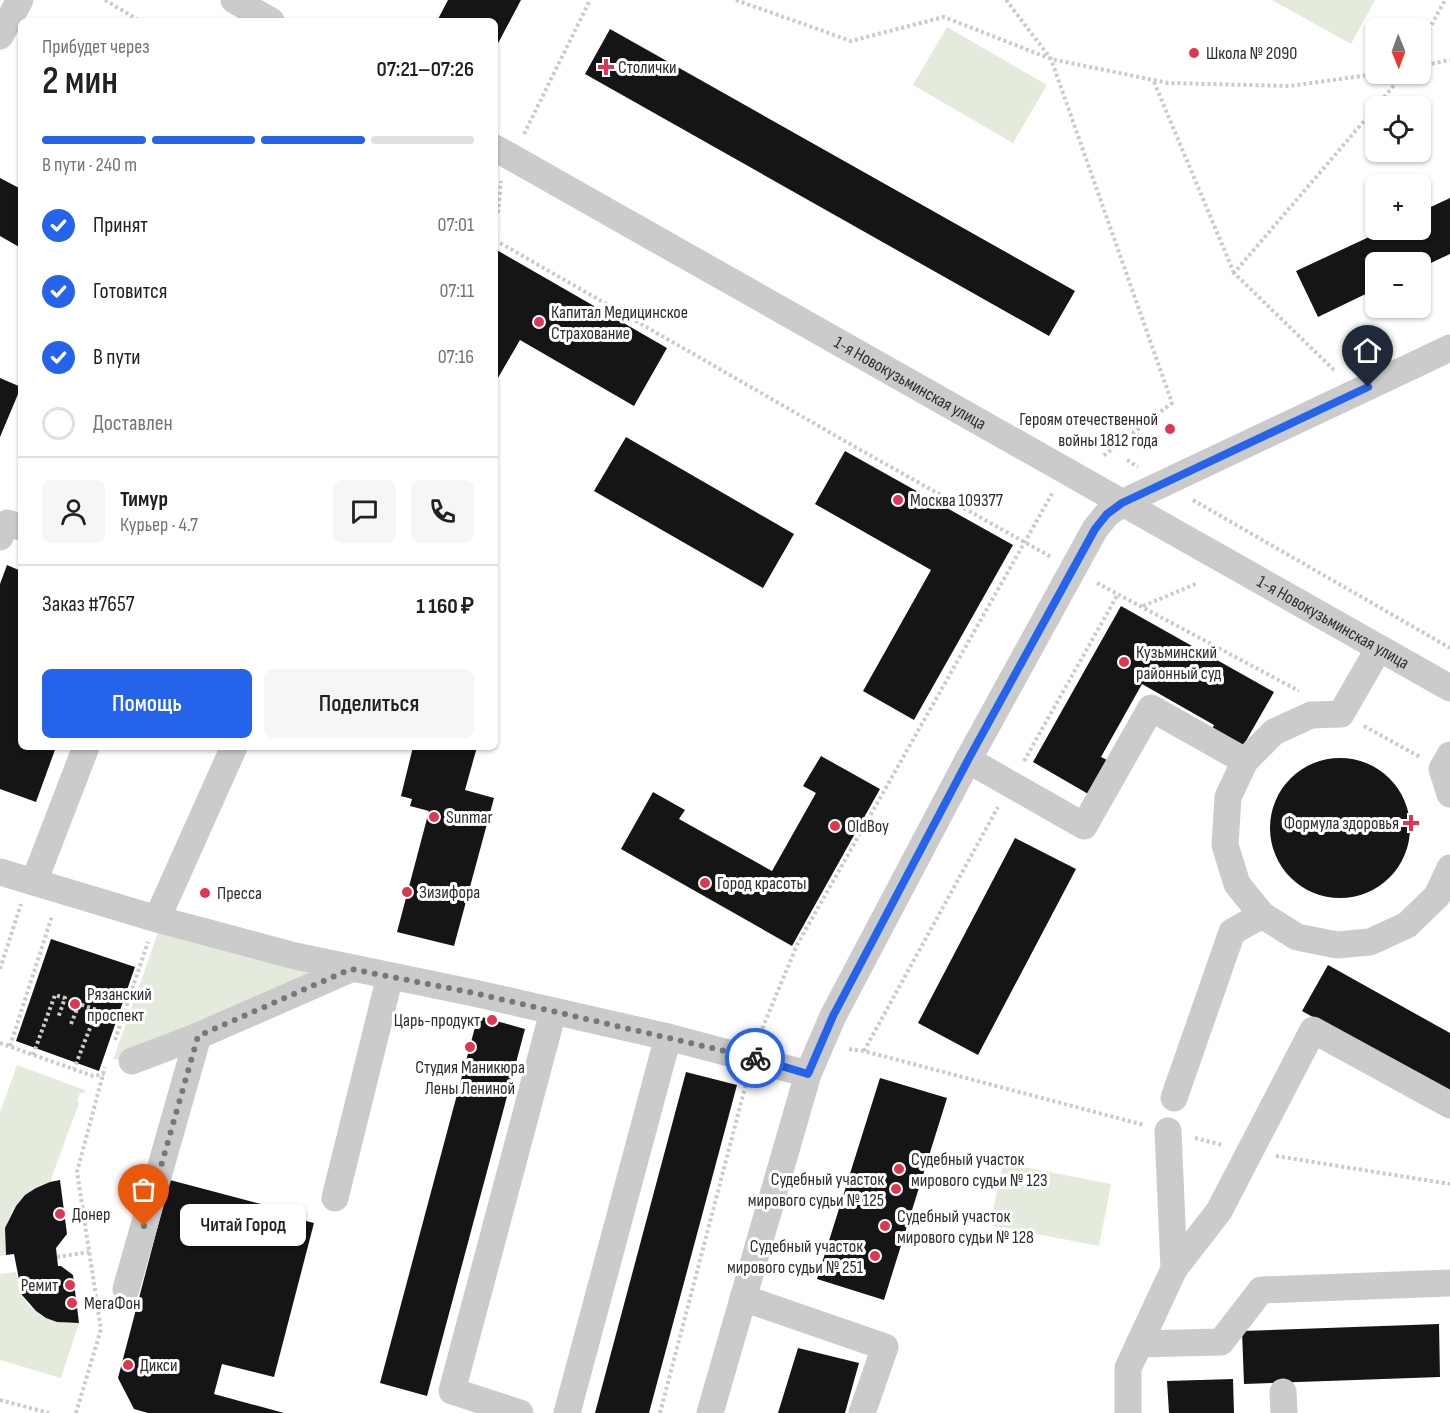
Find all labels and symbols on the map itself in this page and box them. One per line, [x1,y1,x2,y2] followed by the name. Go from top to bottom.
[1365,18,1431,84] north arrow
[1206,43,1297,64] place label: Школа № 2090
[1187,46,1201,60] marker: Школа № 2090
[618,57,677,78] place label: Столички
[599,60,613,74] marker: Столички
[551,302,688,344] place label: Капитал Медицинское Страхование
[532,315,546,329] marker: Капитал Медицинское Страхование
[1342,325,1393,387] pin
[830,331,990,434] street label: 1-я Новокузьминская улица
[1019,409,1158,451] place label: Героям отечественной войны 1812 года
[1163,422,1177,436] marker: Героям отечественной войны 1812 года
[910,490,1004,511] place label: Москва 109377
[891,493,905,507] marker: Москва 109377
[1254,571,1413,673] street label: 1-я Новокузьминская улица
[1136,642,1222,684] place label: Кузьминский районный суд
[1117,655,1131,669] marker: Кузьминский районный суд
[446,807,493,828] place label: Sunmar
[427,810,441,824] marker: Sunmar
[1284,813,1399,834] place label: Формула здоровья
[847,816,889,837] place label: OldBoy
[1404,816,1418,830] marker: Формула здоровья
[828,819,842,833] marker: OldBoy
[717,873,806,894] place label: Город красоты
[698,876,712,890] marker: Город красоты
[419,882,480,903] place label: Зизифора
[217,883,262,904] place label: Пресса
[400,885,414,899] marker: Зизифора
[198,886,212,900] marker: Пресса
[87,984,152,1026] place label: Рязанский проспект
[68,997,82,1011] marker: Рязанский проспект
[394,1010,480,1031] place label: Царь-продукт
[485,1013,499,1027] marker: Царь-продукт
[725,1028,785,1088] courier
[463,1040,477,1054] marker: Студия Маникюра Лены Лениной
[415,1057,525,1099] place label: Студия Маникюра Лены Лениной
[911,1149,1048,1191] place label: Судебный участок мирового судьи № 123
[892,1162,906,1176] marker: Судебный участок мирового судьи № 123
[118,1164,169,1226] pin
[748,1169,884,1211] place label: Судебный участок мирового судьи № 125
[889,1182,903,1196] marker: Судебный участок мирового судьи № 125
[72,1204,110,1225] place label: Донер
[180,1205,306,1247] callout: Читай Город
[897,1206,1034,1248] place label: Судебный участок мирового судьи № 128
[53,1207,67,1221] marker: Донер
[878,1219,892,1233] marker: Судебный участок мирового судьи № 128
[727,1236,864,1278] place label: Судебный участок мирового судьи № 251
[868,1249,882,1263] marker: Судебный участок мирового судьи № 251
[21,1275,58,1296] place label: Ремит
[63,1278,77,1292] marker: Ремит
[84,1293,141,1314] place label: МегаФон
[65,1296,79,1310] marker: МегаФон
[140,1355,177,1376] place label: Дикси
[121,1358,135,1372] marker: Дикси

